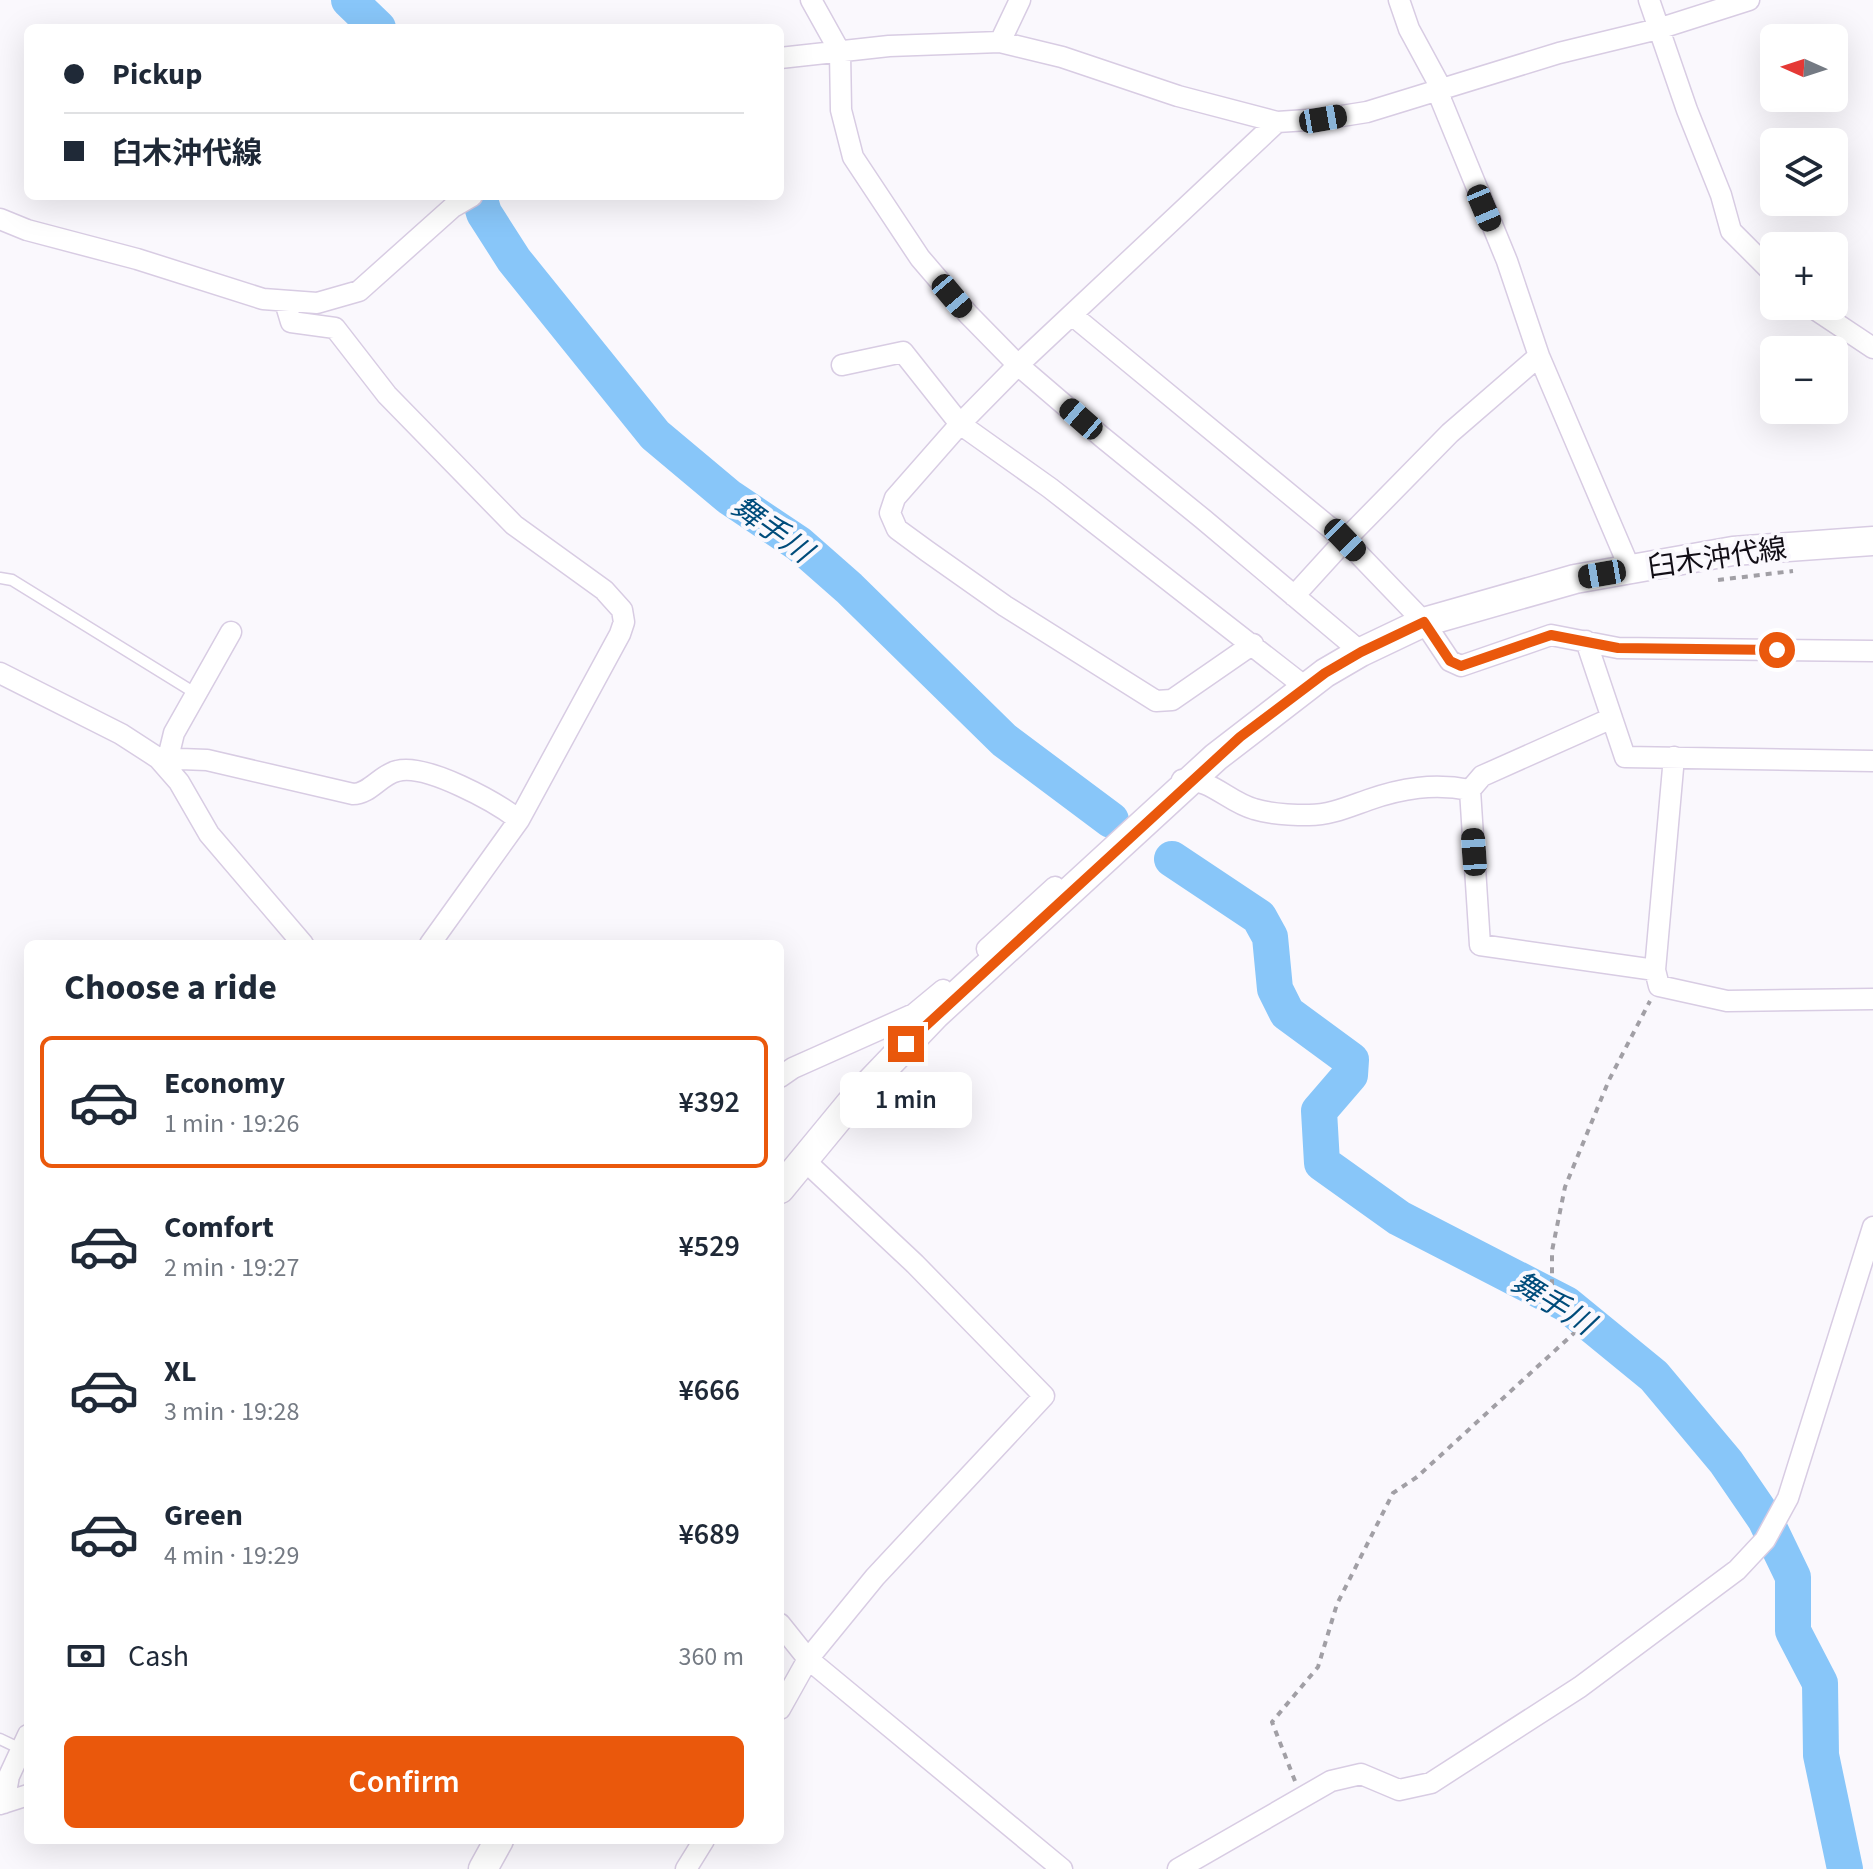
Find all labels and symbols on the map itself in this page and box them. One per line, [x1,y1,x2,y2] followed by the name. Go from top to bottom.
[1760,24,1848,112] north arrow
[1297,103,1349,135] car
[1464,181,1504,235] car
[927,270,977,322] car
[1055,394,1107,444] car
[723,486,823,575] water label: 舞手川
[1320,514,1370,566] car
[1645,528,1789,588] street label: 臼木沖代線
[1576,558,1628,590] car
[1759,632,1795,668] route start
[1460,827,1488,877] car
[888,1026,924,1062] route end
[840,1072,972,1128] callout: 1 min
[1503,1261,1605,1347] water label: 舞手川

